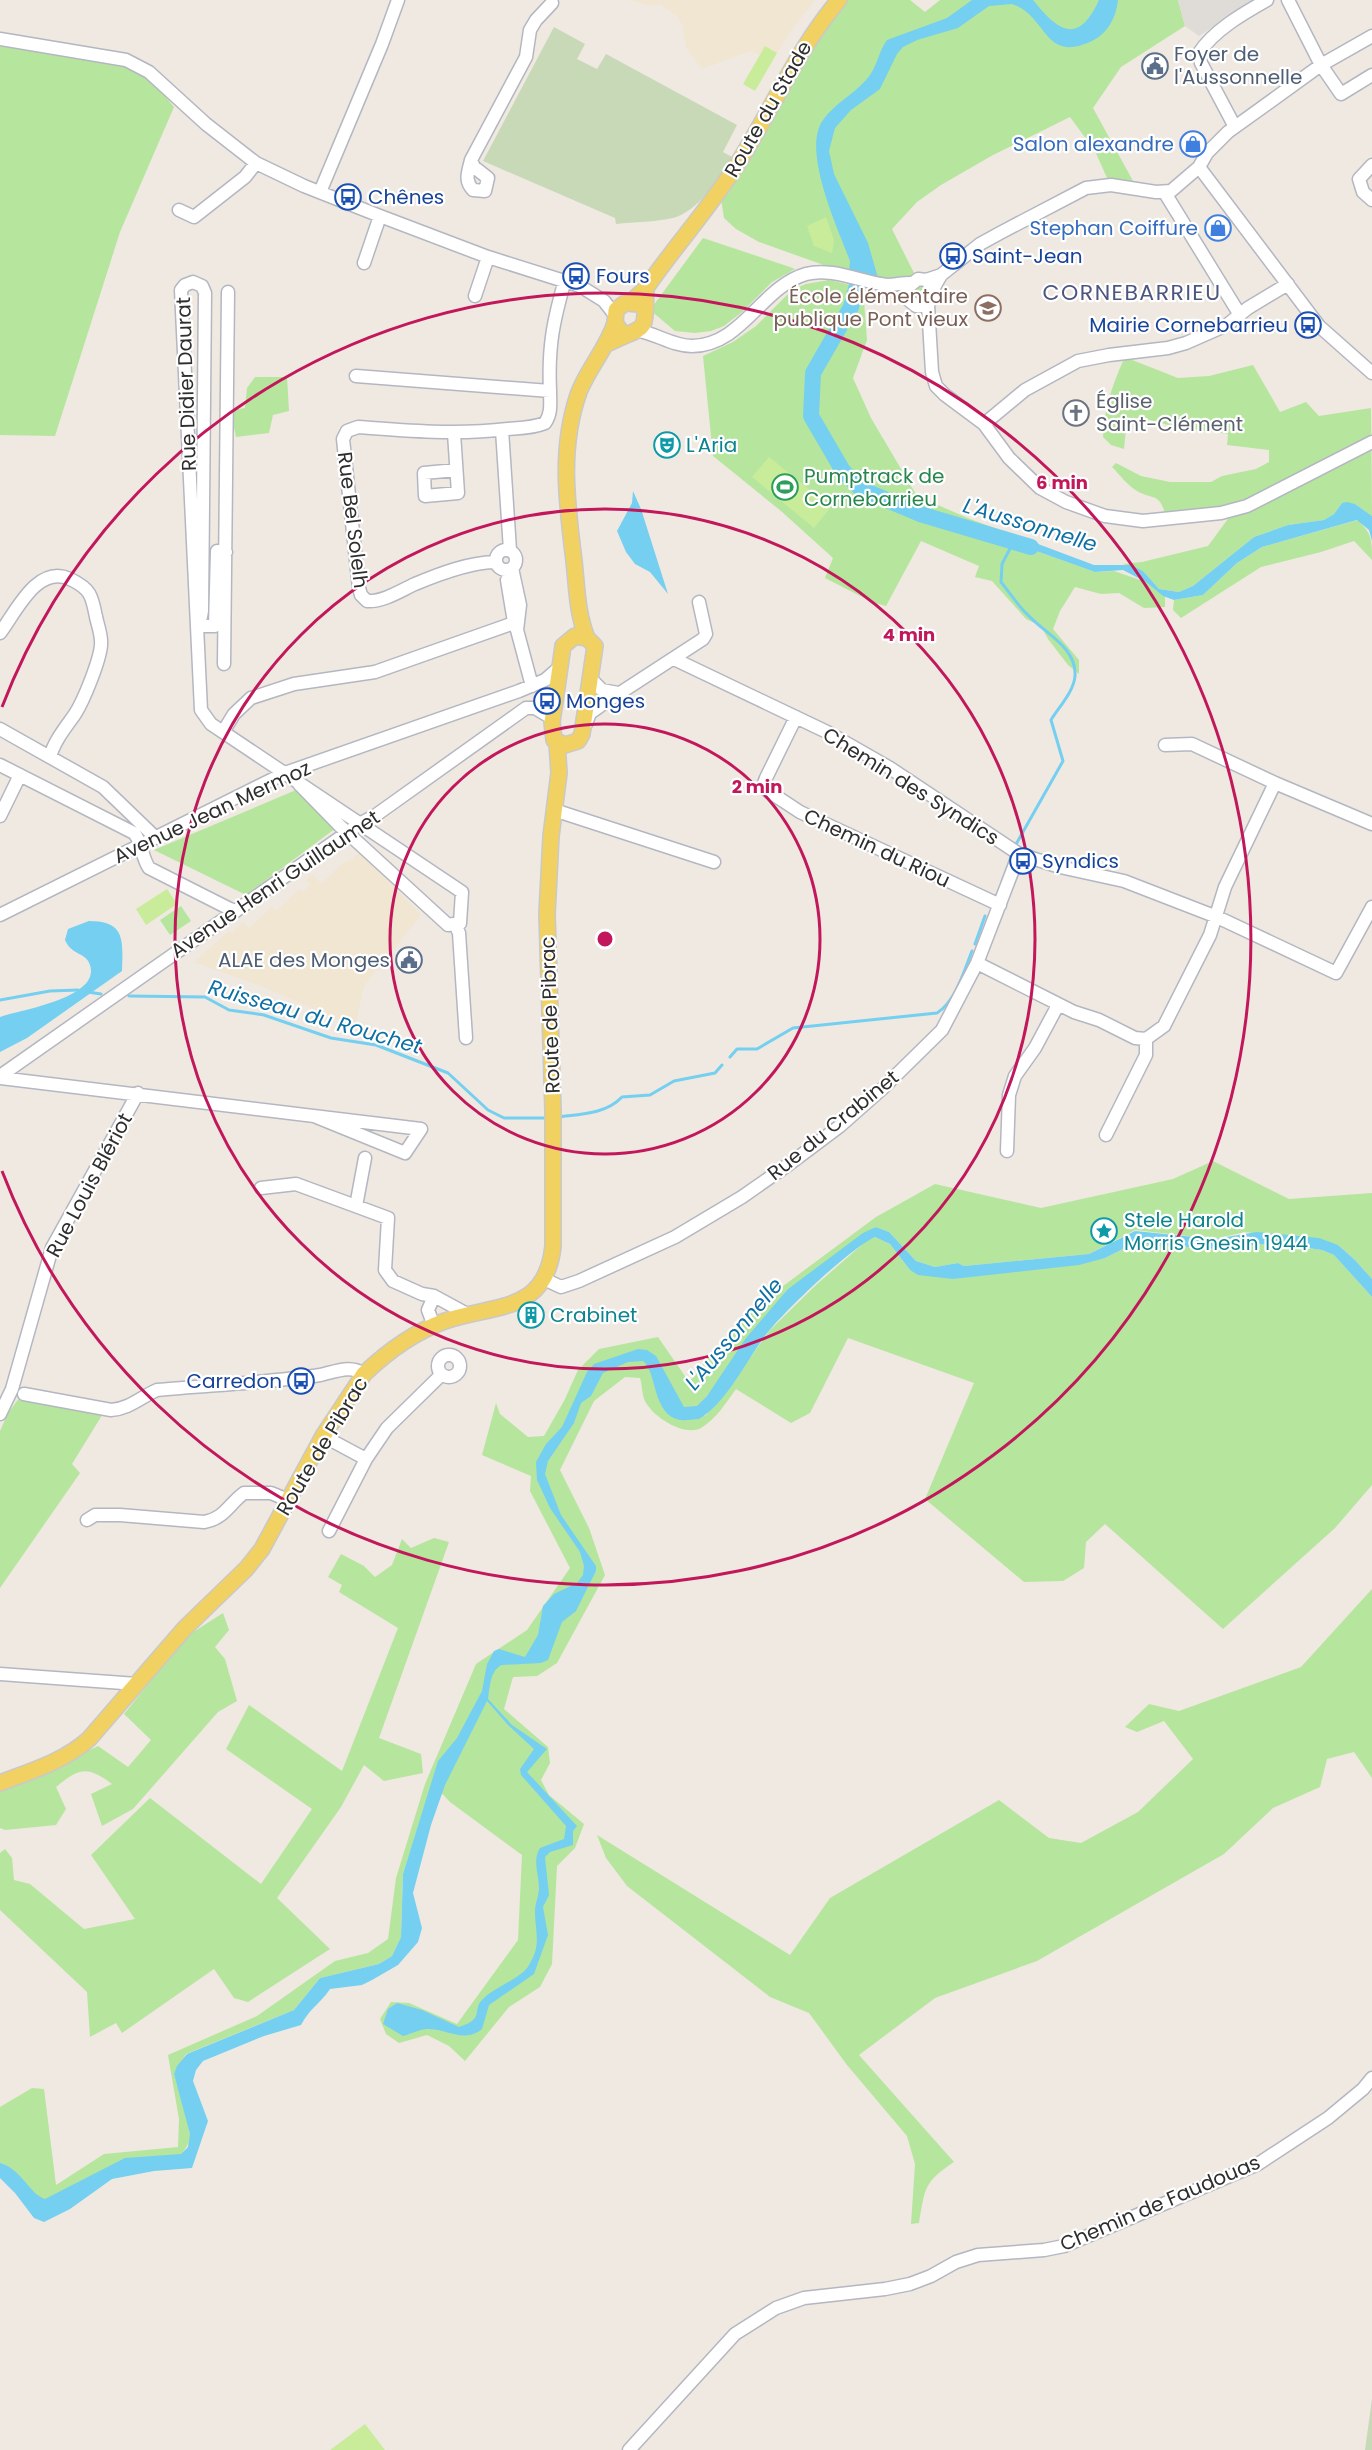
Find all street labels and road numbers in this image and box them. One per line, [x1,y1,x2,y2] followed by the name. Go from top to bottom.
[718,36,818,182] street label: Route du Stade
[169,297,203,471] street label: Rue Didier Daurat
[331,450,375,590] street label: Rue Bel Solelh
[818,720,1004,852] street label: Chemin des Syndics
[109,754,315,870] street label: Avenue Jean Mermoz
[799,802,955,894] street label: Chemin du Riou
[165,803,385,965] street label: Avenue Henri Guillaumet
[533,936,567,1094] street label: Route de Pibrac
[761,1063,905,1187] street label: Rue du Crabinet
[39,1108,139,1262] street label: Rue Louis Blériot
[270,1371,374,1521] street label: Route de Pibrac
[1056,2148,1264,2258] street label: Chemin de Faudouas

